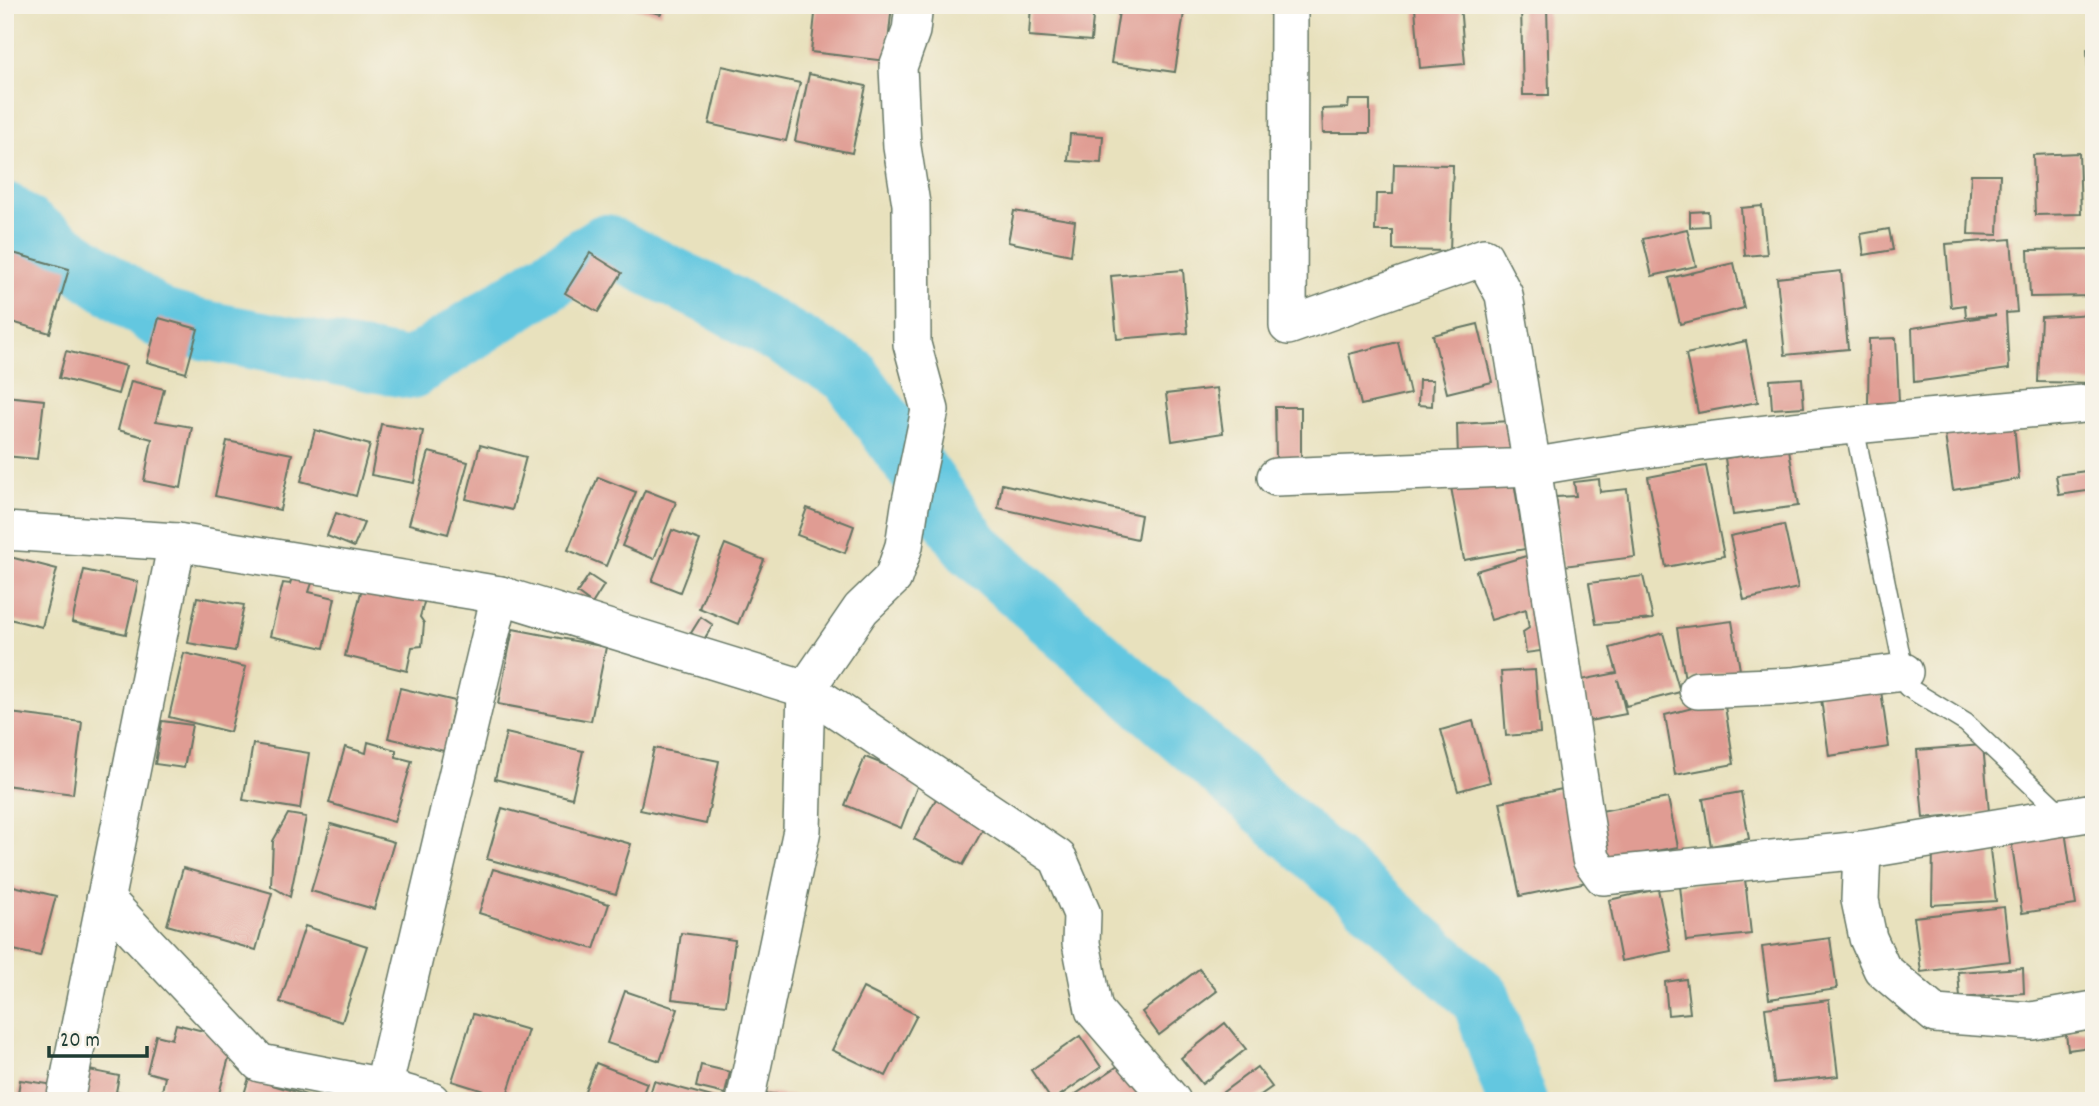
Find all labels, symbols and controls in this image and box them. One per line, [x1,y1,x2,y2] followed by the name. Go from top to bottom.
[49,1015,147,1059] scale bar
[60,1027,100,1057] text: 20 m

